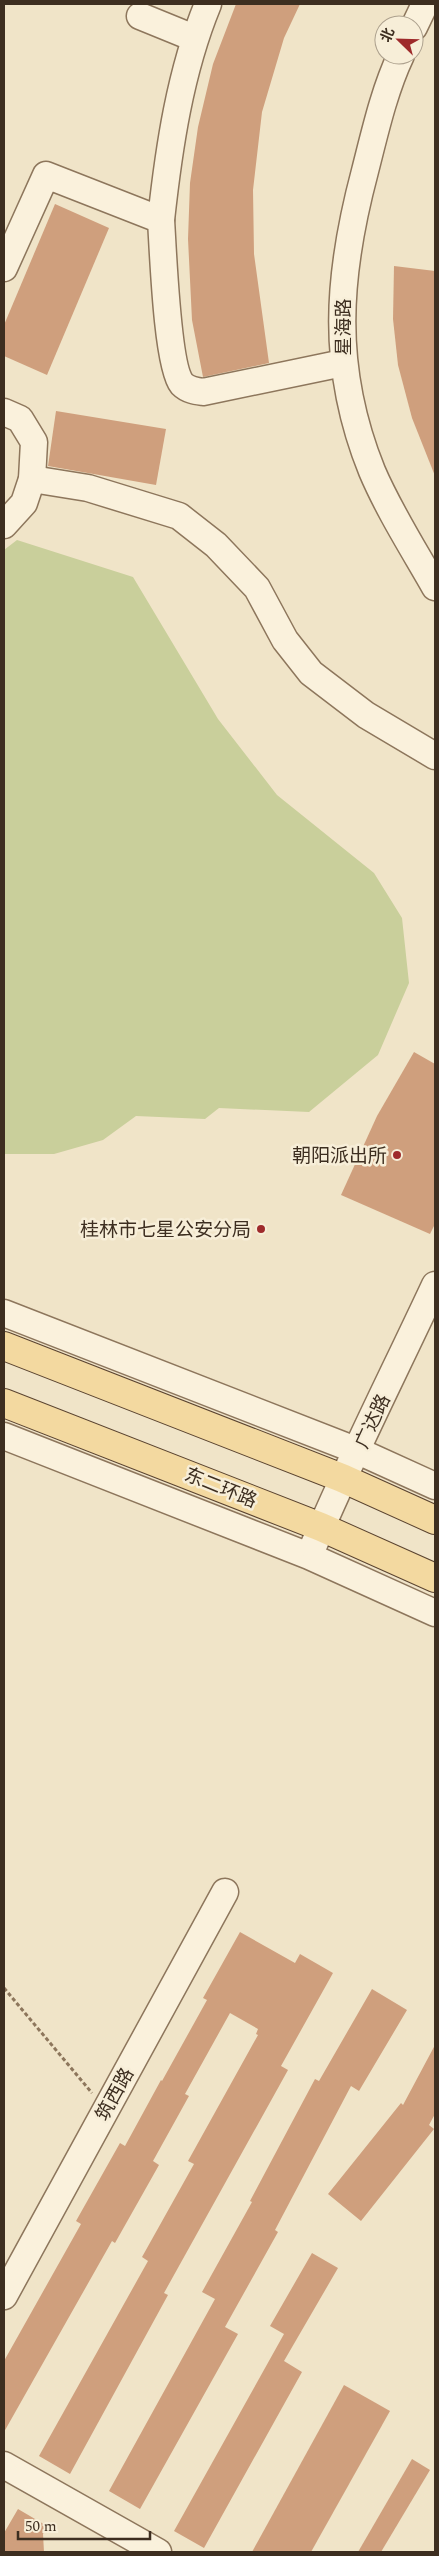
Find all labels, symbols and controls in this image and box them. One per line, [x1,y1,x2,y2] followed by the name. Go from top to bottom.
[374,15,424,65] north arrow
[375,25,400,46] text: 北
[330,298,359,356] street label: 星海路
[292,1142,387,1171] place label: 朝阳派出所
[391,1149,403,1161] marker: 朝阳派出所
[80,1216,251,1245] place label: 桂林市七星公安分局
[255,1223,267,1235] marker: 桂林市七星公安分局
[348,1390,399,1454] street label: 广达路
[180,1461,261,1516] street label: 东二环路
[89,2063,142,2127] street label: 筑西路
[18,2508,150,2540] scale bar
[25,2515,57,2538] text: 50 m

